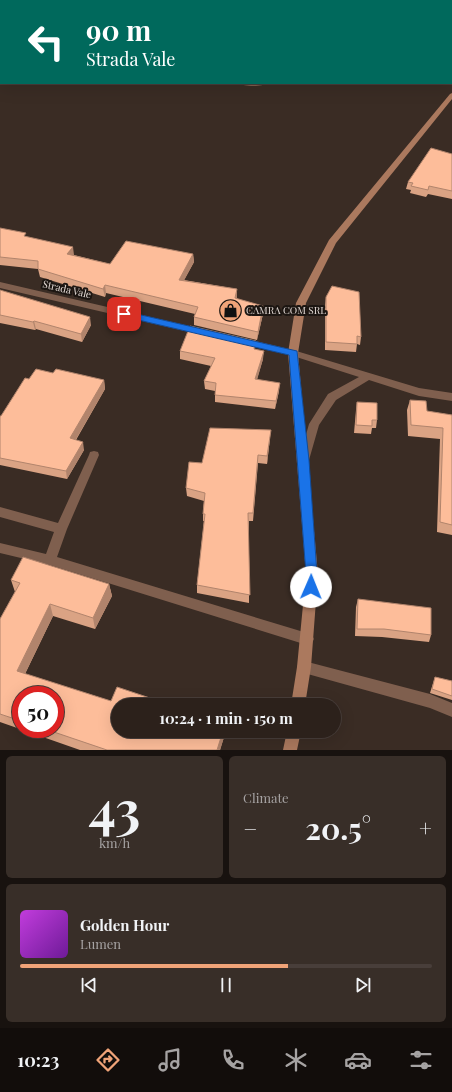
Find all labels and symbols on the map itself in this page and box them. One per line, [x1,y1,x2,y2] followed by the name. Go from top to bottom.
[41,277,93,301] street label: Strada Vale
[107,297,141,331] pin
[217,297,243,323] shop icon: CAMRA COM SRL
[246,303,326,317] place label: CAMRA COM SRL
[290,566,332,608] position arrow
[12,686,64,738] speed limit sign: 50

